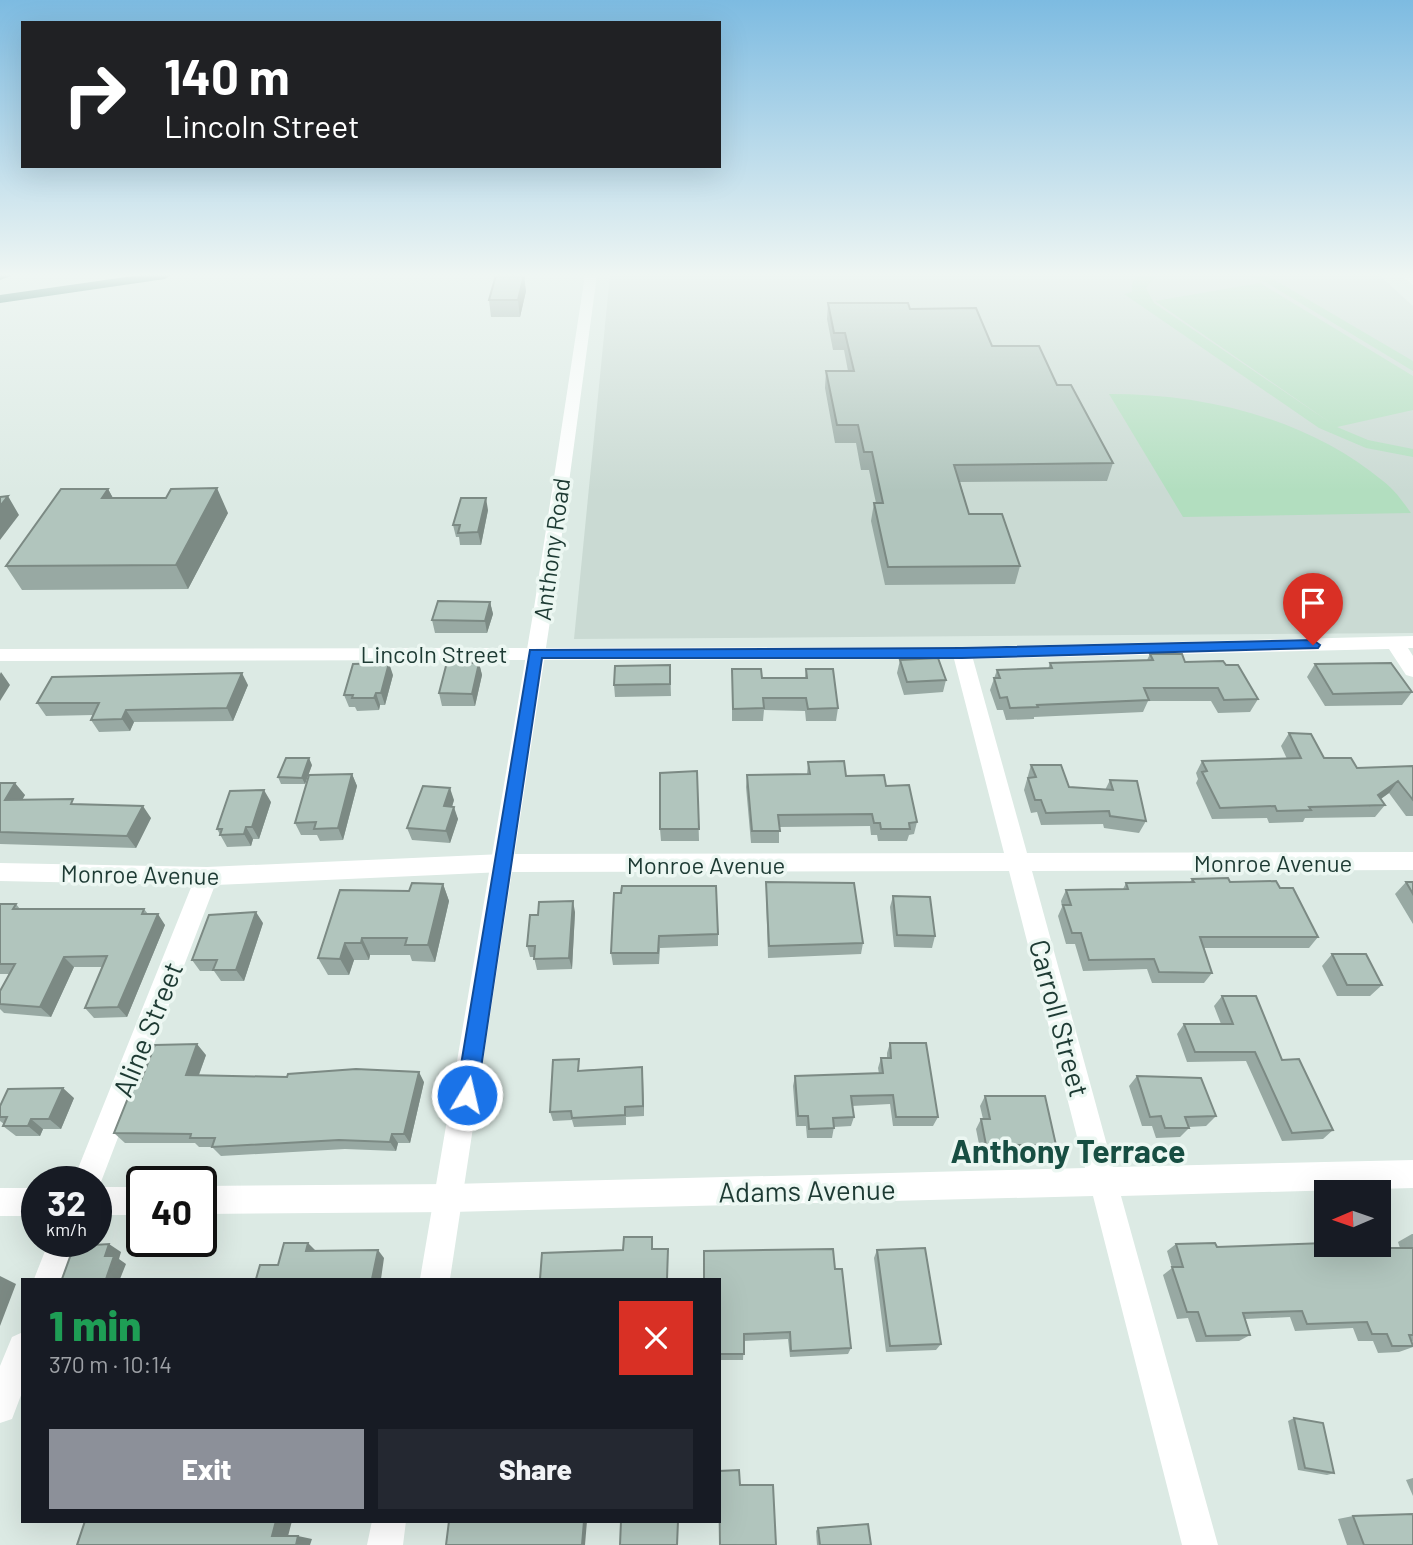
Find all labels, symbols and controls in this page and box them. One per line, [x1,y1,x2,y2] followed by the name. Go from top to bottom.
[164,46,290,105] text: 140 m
[49,49,140,140] icon: right
[164,106,360,144] text: Lincoln Street
[527,476,575,622] street label: Anthony Road
[1283,573,1343,645] pin
[1294,584,1332,622] icon: arrive
[361,639,507,668] street label: Lincoln Street
[1194,848,1352,877] street label: Monroe Avenue
[627,850,785,879] street label: Monroe Avenue
[60,858,220,890] street label: Monroe Avenue
[1023,936,1097,1100] street label: Carroll Street
[105,957,189,1101] street label: Aline Street
[430,1058,504,1132] position arrow
[951,1131,1185,1169] district label: Anthony Terrace
[126,1166,217,1257] speed limit sign: 40
[718,1171,896,1209] street label: Adams Avenue
[1314,1180,1391,1256] north arrow
[1314,1180,1391,1257] map controls
[47,1181,86,1223] text: 32
[46,1218,87,1240] text: km/h
[49,1299,141,1349] text: 1 min
[619,1301,693,1375] button: close
[49,1350,172,1378] text: 370 m · 10:14
[49,1429,364,1509] button: Exit
[378,1429,693,1509] button: Share

